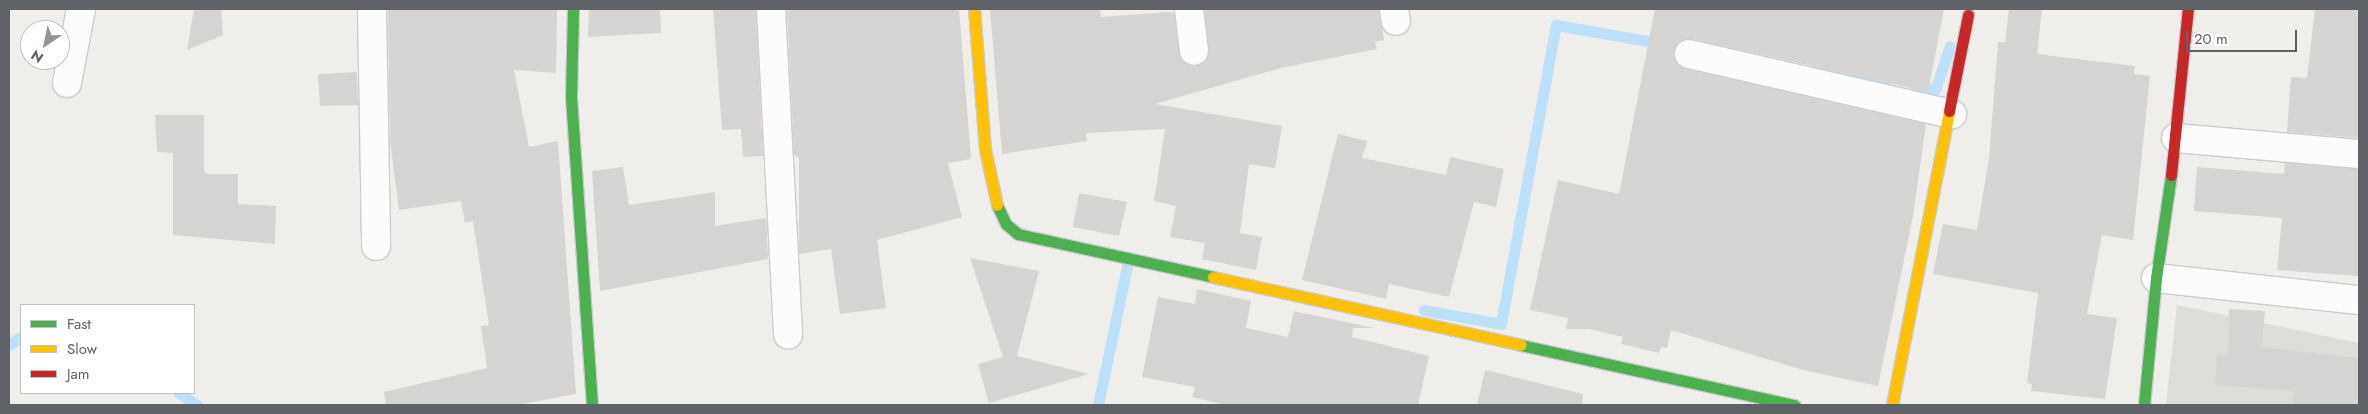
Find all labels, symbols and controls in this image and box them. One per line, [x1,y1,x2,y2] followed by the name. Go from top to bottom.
[20,20,70,70] north arrow
[2188,20,2299,52] scale bar
[2194,28,2228,50] text: 20 m
[27,45,47,68] text: N
[20,304,195,394] legend
[67,313,91,335] text: Fast
[67,338,97,360] text: Slow
[67,363,90,385] text: Jam

